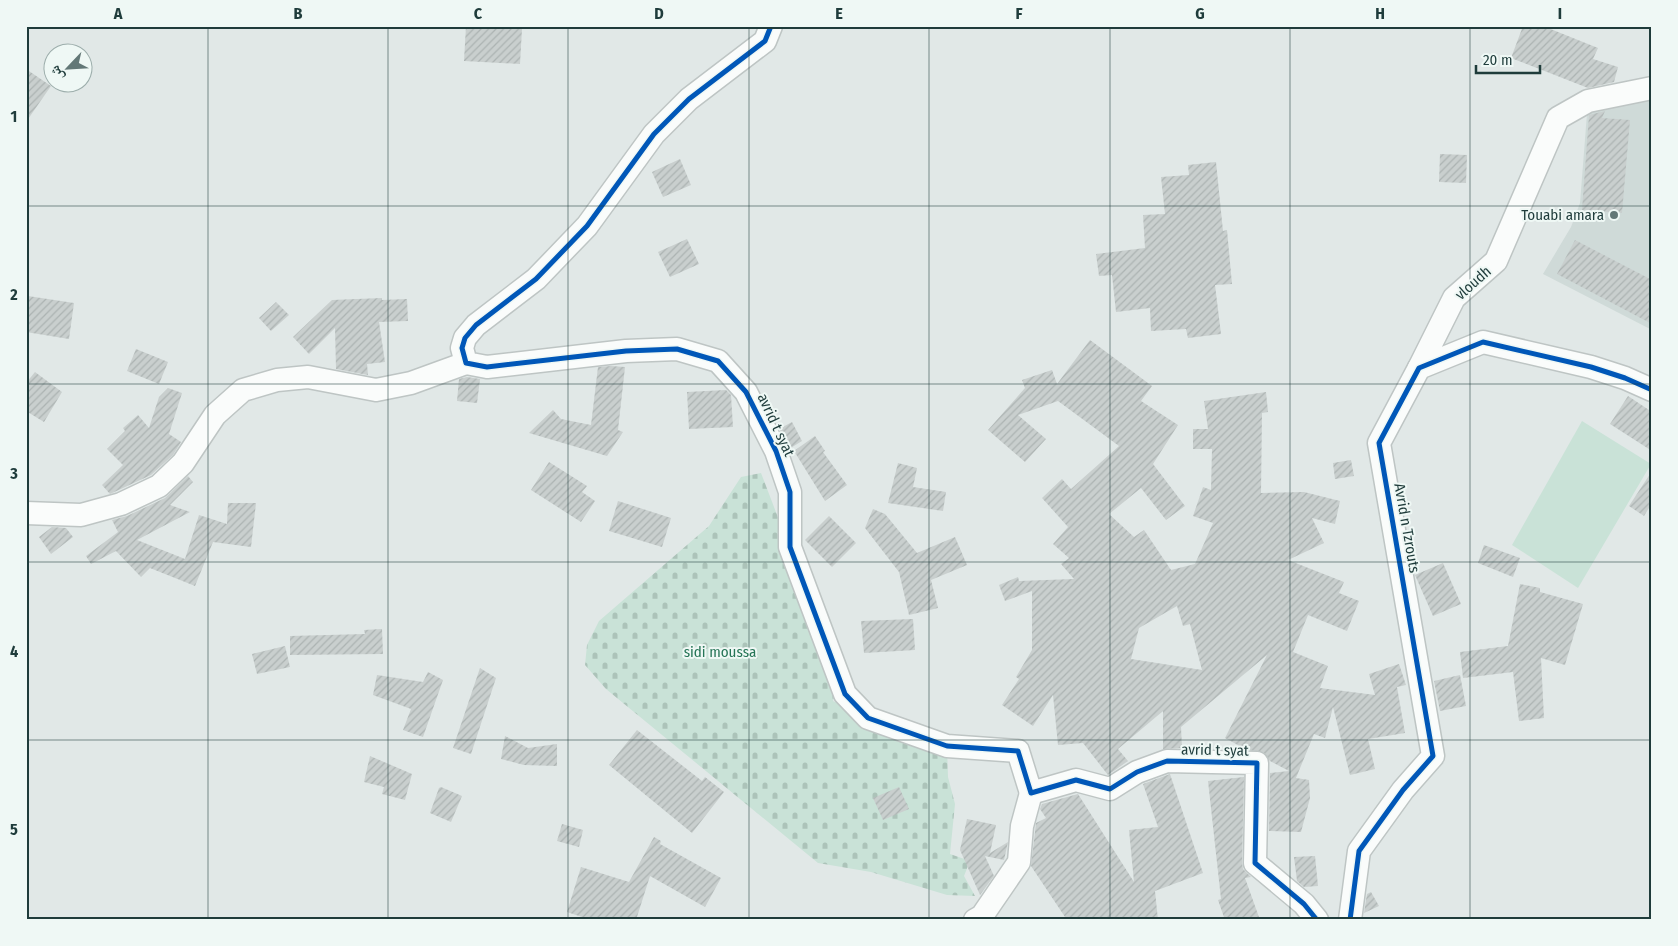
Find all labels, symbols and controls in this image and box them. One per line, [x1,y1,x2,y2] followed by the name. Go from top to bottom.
[113,4,123,23] text: A
[294,4,303,23] text: B
[474,4,483,23] text: C
[654,4,664,23] text: D
[835,4,843,23] text: E
[1015,4,1023,23] text: F
[1195,4,1205,23] text: G
[1375,4,1385,23] text: H
[1558,4,1562,23] text: I
[42,42,92,92] north arrow
[1476,42,1539,74] scale bar
[1483,51,1513,69] text: 20 m
[46,63,68,84] text: ش
[11,107,17,126] text: 1
[1521,206,1604,224] place label: Touabi amara
[1608,209,1620,221] marker: Touabi amara
[1451,262,1495,304] street label: vloudh
[9,285,18,304] text: 2
[754,390,799,460] street label: avrid t syat
[9,464,18,483] text: 3
[1390,482,1424,574] street label: Avrid n Tzrouts
[10,642,18,661] text: 4
[684,643,756,661] park label: sidi moussa
[1181,740,1249,760] street label: avrid t syat
[10,820,18,839] text: 5

